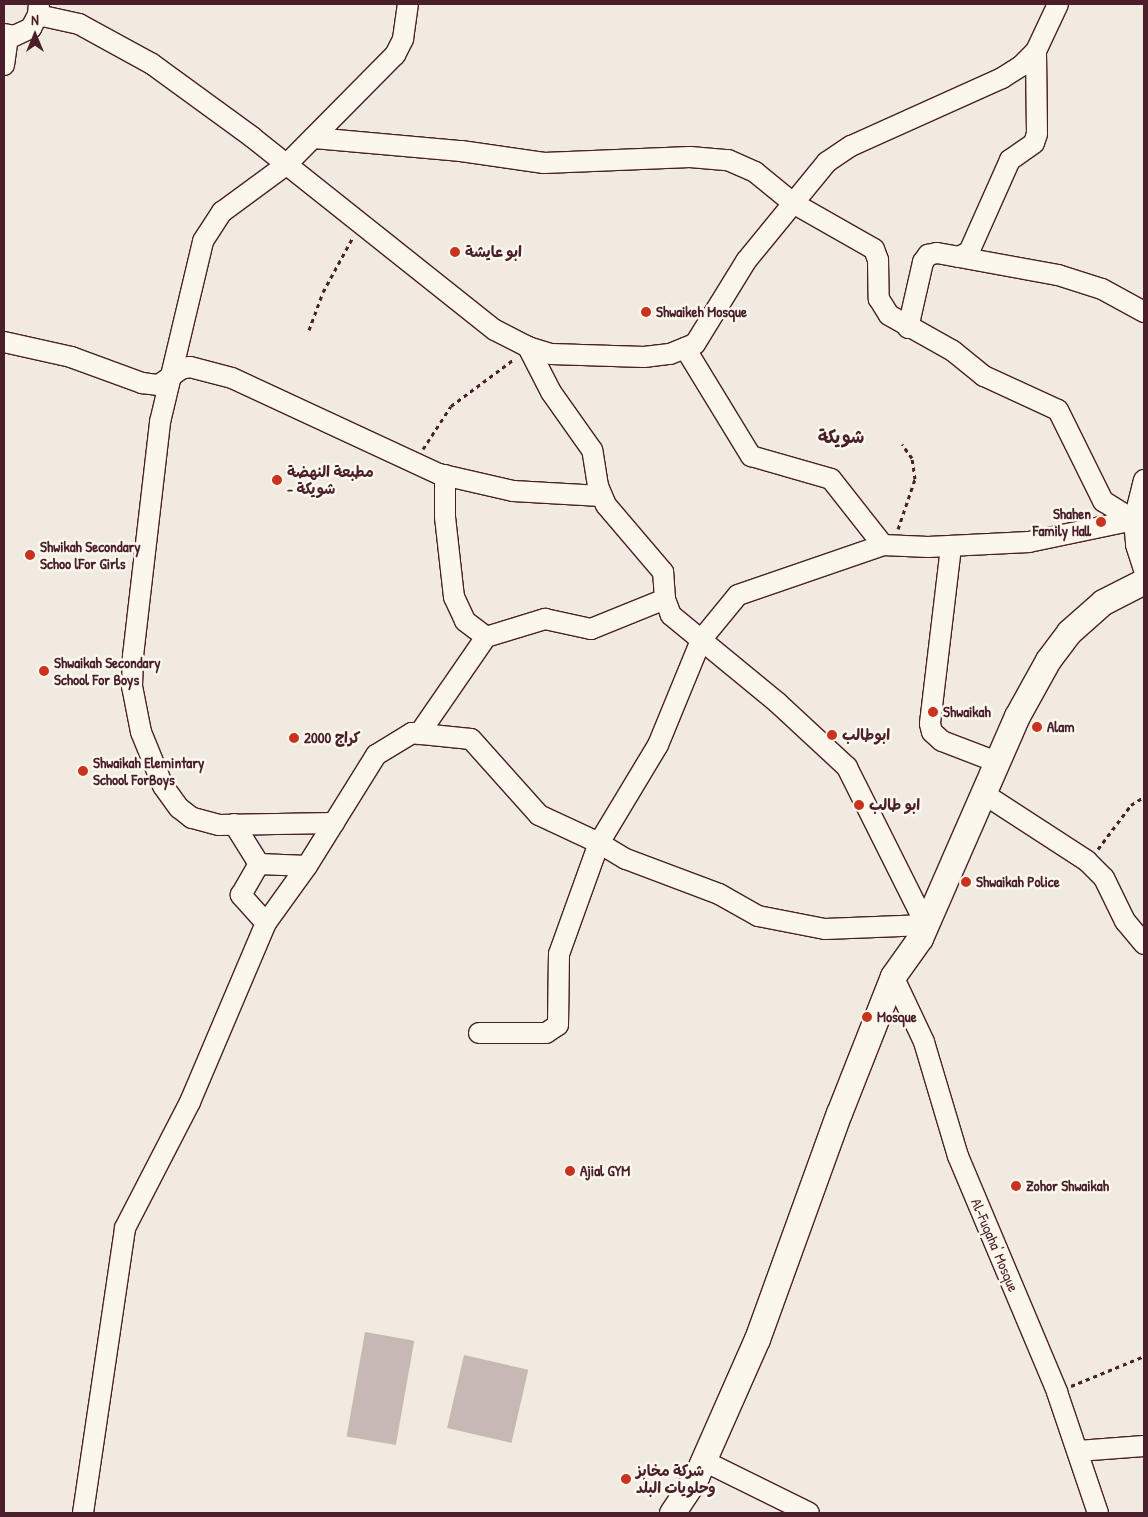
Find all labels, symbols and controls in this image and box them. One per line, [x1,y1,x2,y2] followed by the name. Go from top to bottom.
[10,10,60,60] north arrow
[31,10,39,29] text: N
[465,243,522,261] place label: ابو عايشة
[449,246,461,258] marker: ابو عايشة
[656,303,747,321] place label: Shwaikeh Mosque
[640,306,652,318] marker: Shwaikeh Mosque
[818,426,864,448] district label: شويكة
[287,462,374,497] place label: مطبعة النهضة - شويكة
[271,474,283,486] marker: مطبعة النهضة - شويكة
[1033,504,1091,539] place label: Shahen Family Hall
[1095,516,1107,528] marker: Shahen Family Hall
[40,537,141,572] place label: Shwikah Secondary Schoo lFor Girls
[24,549,36,561] marker: Shwikah Secondary Schoo lFor Girls
[54,653,161,688] place label: Shwaikah Secondary School For Boys
[38,665,50,677] marker: Shwaikah Secondary School For Boys
[943,703,991,721] place label: Shwaikah
[927,706,939,718] marker: Shwaikah
[1047,718,1074,736] place label: Alam
[1031,721,1043,733] marker: Alam
[842,726,890,744] place label: ابوطالب
[304,729,360,747] place label: كراج 2000
[826,729,838,741] marker: ابوطالب
[288,732,300,744] marker: كراج 2000
[93,753,204,788] place label: Shwaikah Elemintary School ForBoys
[77,765,89,777] marker: Shwaikah Elemintary School ForBoys
[869,796,920,814] place label: ابو طالب
[853,799,865,811] marker: ابو طالب
[976,873,1060,891] place label: Shwaikah Police
[960,876,972,888] marker: Shwaikah Police
[877,1008,917,1026] place label: Mosque
[861,1011,873,1023] marker: Mosque
[580,1162,630,1180] place label: Ajial GYM
[564,1165,576,1177] marker: Ajial GYM
[1026,1177,1109,1195] place label: Zohor Shwaikah
[1010,1180,1022,1192] marker: Zohor Shwaikah
[967,1196,1023,1294] street label: Al-Fuqaha' Mosque
[636,1461,716,1496] place label: شركة مخابز وحلويات البلد
[620,1473,632,1485] marker: شركة مخابز وحلويات البلد

